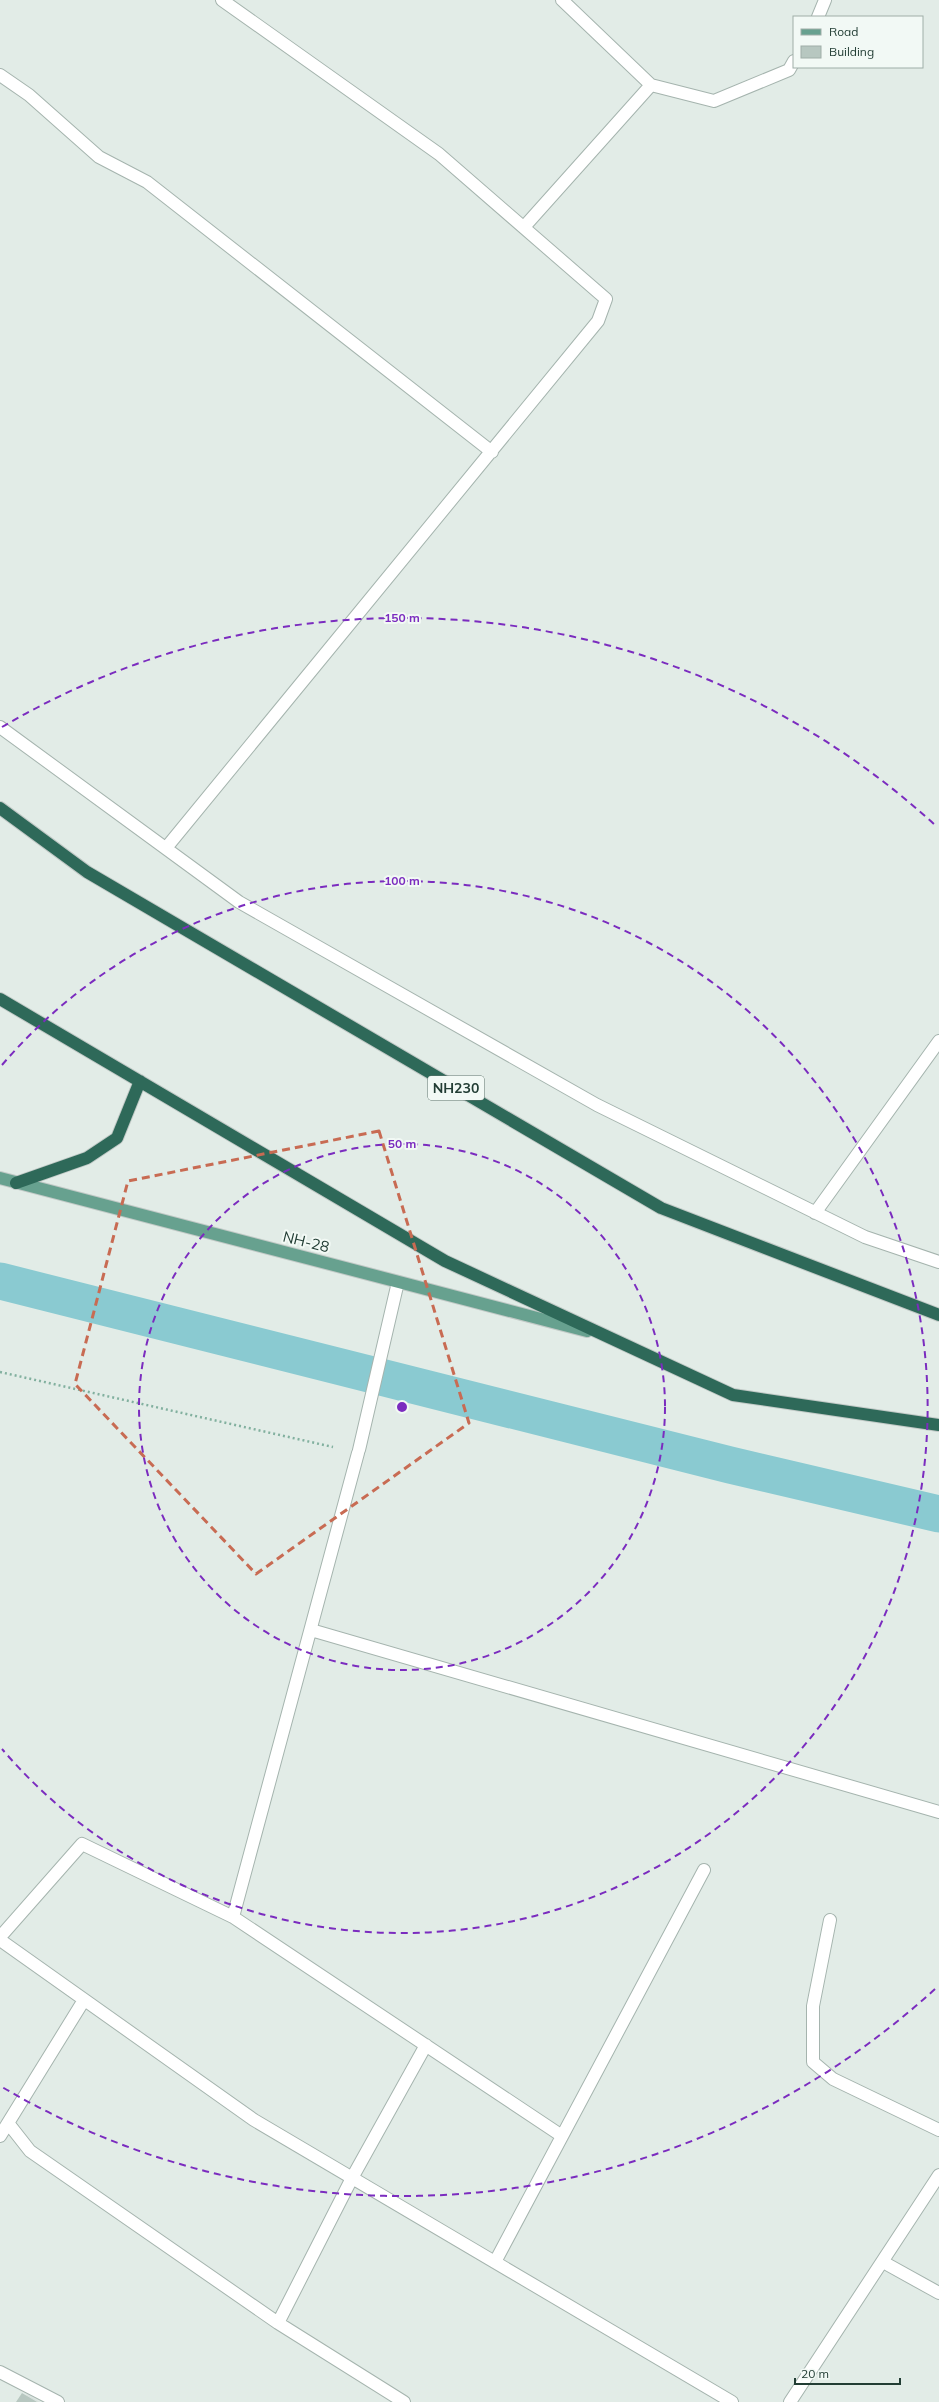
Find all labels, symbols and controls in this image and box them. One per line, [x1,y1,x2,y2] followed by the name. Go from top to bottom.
[793,16,923,68] legend
[829,24,858,39] text: Road
[829,44,874,59] text: Building
[384,610,420,625] text: 150 m
[384,873,420,888] text: 100 m
[428,1076,484,1100] road number: NH230
[388,1136,416,1151] text: 50 m
[281,1227,331,1256] street label: NH-28
[395,1400,409,1414] centre of rings
[795,2360,900,2386] scale bar
[801,2366,829,2381] text: 20 m

